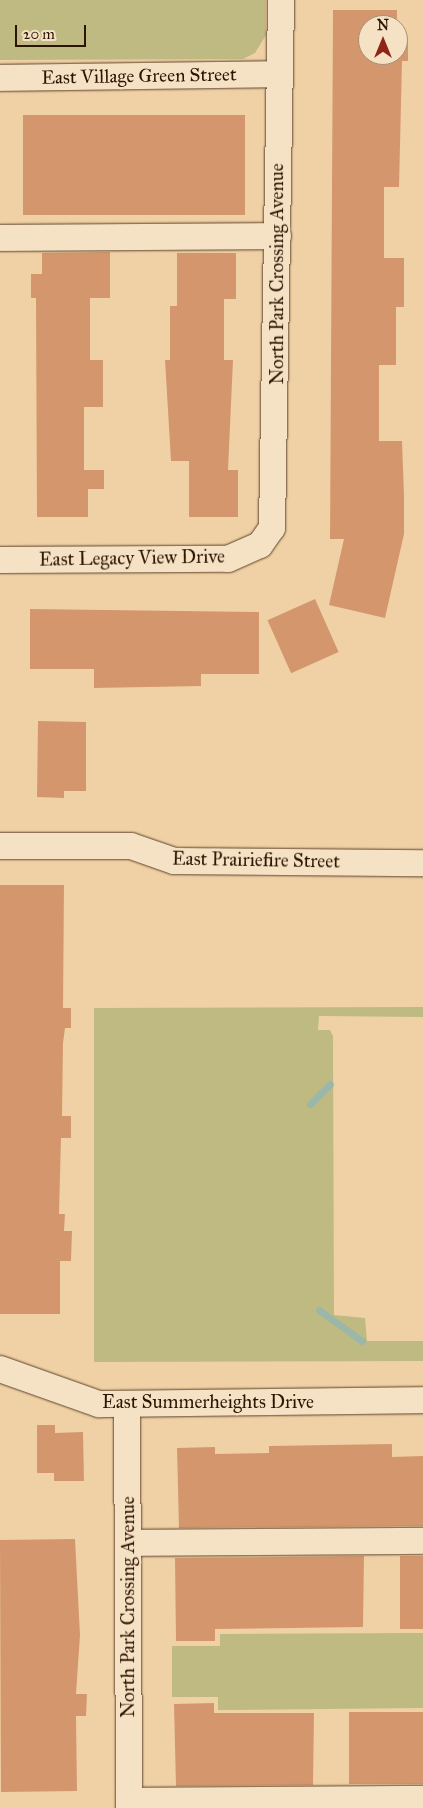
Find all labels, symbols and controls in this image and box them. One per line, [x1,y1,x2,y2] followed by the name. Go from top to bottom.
[18,15,89,47] scale bar
[358,15,408,65] north arrow
[377,17,389,34] text: N
[23,25,55,43] text: 20 m
[41,63,237,89] street label: East Village Green Street
[266,163,288,385] street label: North Park Crossing Avenue
[39,545,225,571] street label: East Legacy View Drive
[172,847,340,873] street label: East Prairiefire Street
[102,1391,314,1413] street label: East Summerheights Drive
[117,1496,139,1718] street label: North Park Crossing Avenue

